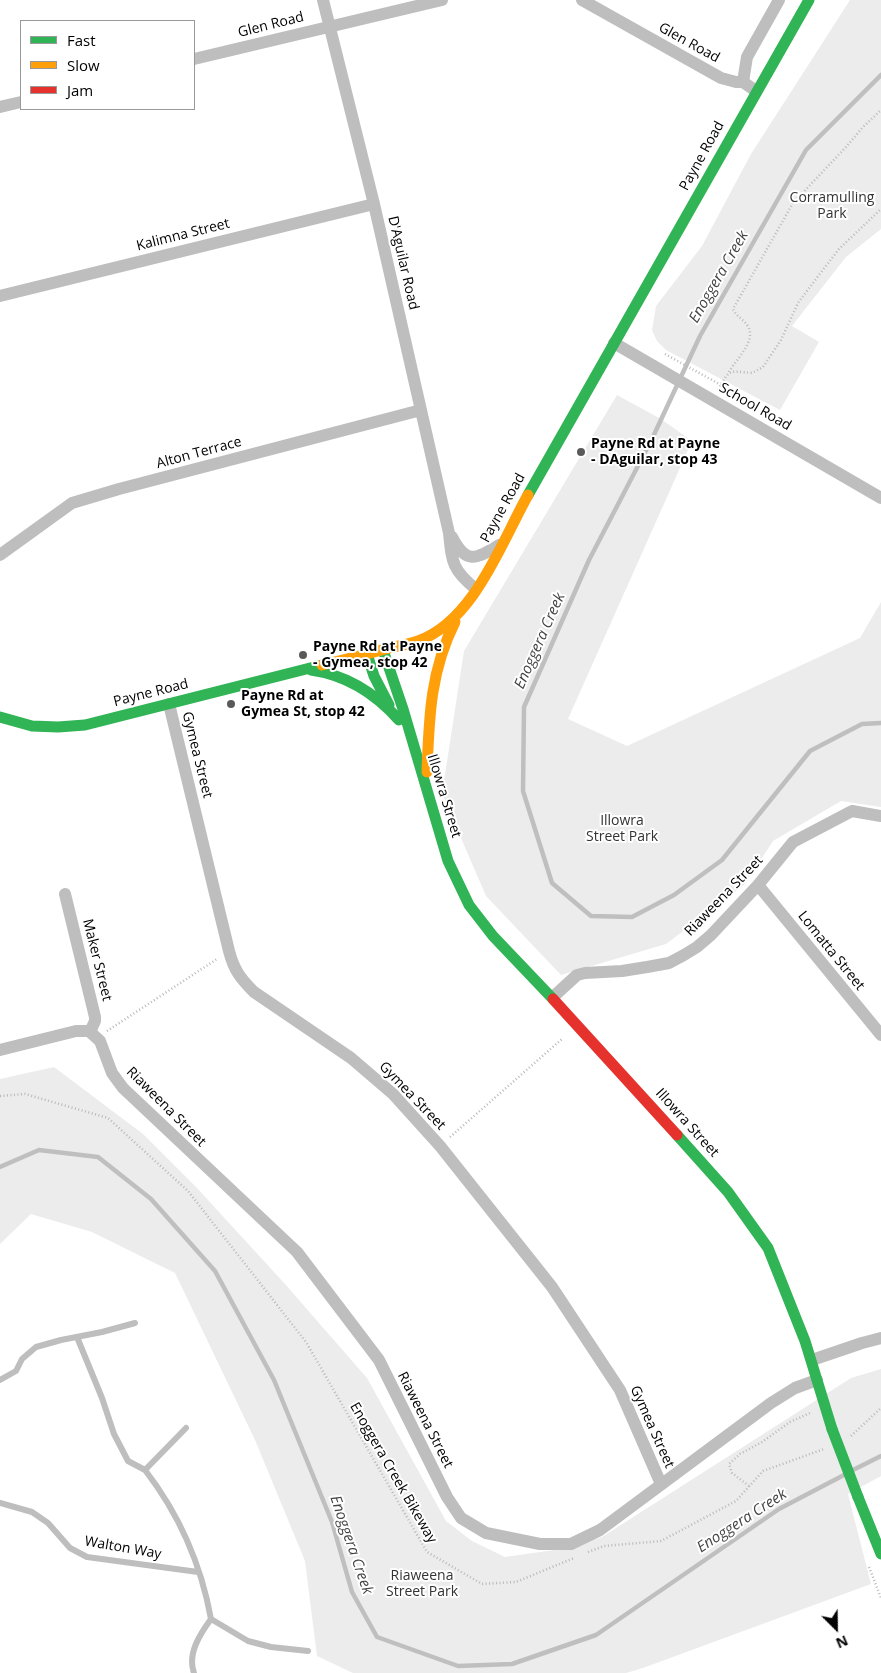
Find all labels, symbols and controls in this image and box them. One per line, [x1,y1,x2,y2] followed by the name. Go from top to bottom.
[236,9,306,41] street label: Glen Road
[656,19,722,67] street label: Glen Road
[20,20,195,110] legend
[67,30,96,50] text: Fast
[67,55,100,75] text: Slow
[67,80,93,100] text: Jam
[676,118,728,194] street label: Payne Road
[790,190,874,222] park label: Corramulling Park
[384,214,422,312] street label: D'Aguilar Road
[135,215,231,255] street label: Kalimna Street
[685,228,753,326] water label: Enoggera Creek
[716,380,794,434] street label: School Road
[155,434,243,472] street label: Alton Terrace
[591,436,720,468] place label: Payne Rd at Payne - DAguilar, stop 43
[575,446,587,458] marker: Payne Rd at Payne - DAguilar, stop 43
[477,470,529,546] street label: Payne Road
[511,590,569,692] water label: Enoggera Creek
[313,639,442,672] place label: Payne Rd at Payne - Gymea, stop 42
[297,649,309,661] marker: Payne Rd at Payne - Gymea, stop 42
[112,676,190,710] street label: Payne Road
[241,688,365,720] place label: Payne Rd at Gymea St, stop 42
[225,698,237,710] marker: Payne Rd at Gymea St, stop 42
[178,710,216,800] street label: Gymea Street
[423,752,465,840] street label: Illowra Street
[586,813,658,846] park label: Illowra Street Park
[681,852,767,940] street label: Riaweena Street
[794,908,868,994] street label: Lomatta Street
[79,917,115,1003] street label: Maker Street
[375,1058,449,1134] street label: Gymea Street
[123,1064,209,1150] street label: Riaweena Street
[652,1085,722,1161] street label: Illowra Street
[394,1369,456,1471] street label: Riaweena Street
[626,1383,678,1471] street label: Gymea Street
[346,1400,440,1546] street label: Enoggera Creek Bikeway
[694,1485,790,1557] water label: Enoggera Creek
[326,1493,376,1597] water label: Enoggera Creek
[83,1533,163,1563] street label: Walton Way
[386,1568,458,1600] park label: Riaweena Street Park
[811,1603,861,1653] north arrow
[833,1631,851,1653] text: N

